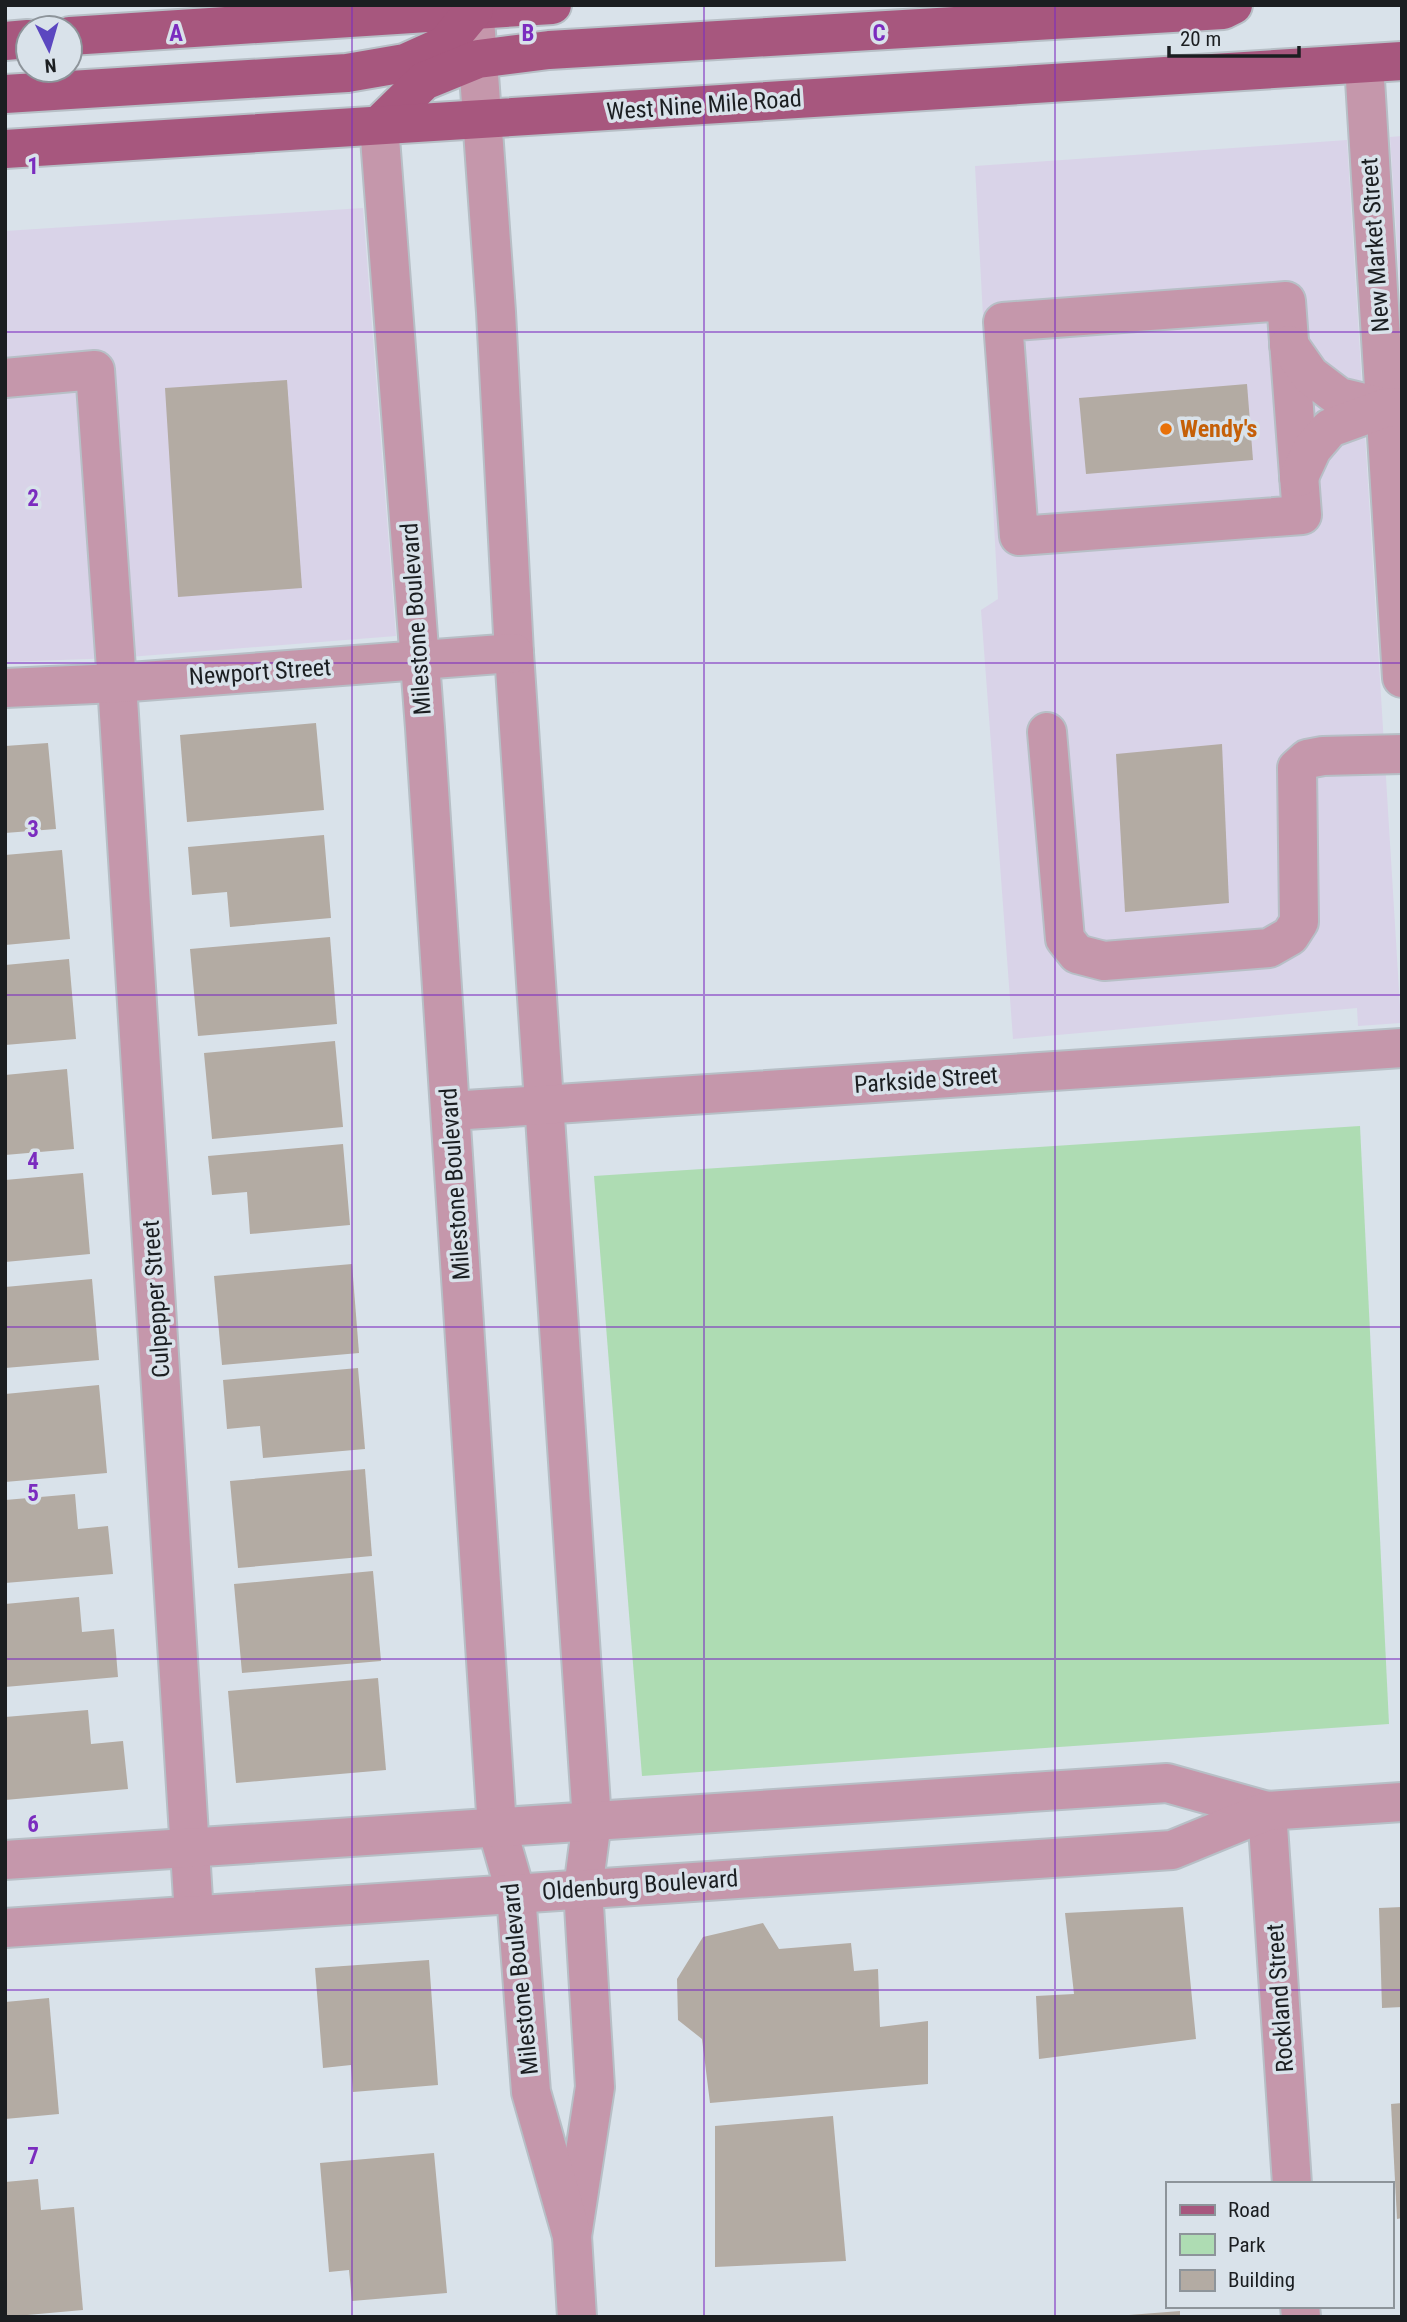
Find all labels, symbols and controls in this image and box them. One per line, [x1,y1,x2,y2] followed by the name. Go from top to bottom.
[14,14,84,84] north arrow
[1169,14,1298,58] scale bar
[169,20,183,47] text: A
[522,20,534,47] text: B
[872,20,886,47] text: C
[1180,27,1221,51] text: 20 m
[44,53,57,77] text: N
[605,84,803,126] street label: West Nine Mile Road
[27,153,39,180] text: 1
[1355,157,1395,333] street label: New Market Street
[1180,415,1257,443] place label: Wendy's
[1158,421,1174,437] marker: Wendy's
[27,485,39,512] text: 2
[395,522,437,716] street label: Milestone Boulevard
[188,653,332,691] street label: Newport Street
[27,816,39,843] text: 3
[853,1061,999,1099] street label: Parkside Street
[434,1087,476,1281] street label: Milestone Boulevard
[27,1148,39,1175] text: 4
[137,1219,175,1379] street label: Culpepper Street
[27,1480,39,1507] text: 5
[27,1811,39,1838] text: 6
[541,1864,739,1906] street label: Oldenburg Boulevard
[496,1882,544,2076] street label: Milestone Boulevard
[1261,1923,1299,2073] street label: Rockland Street
[27,2143,39,2170] text: 7
[1166,2182,1393,2308] legend
[1228,2198,1270,2222] text: Road
[1228,2233,1266,2257] text: Park
[1228,2268,1295,2292] text: Building

